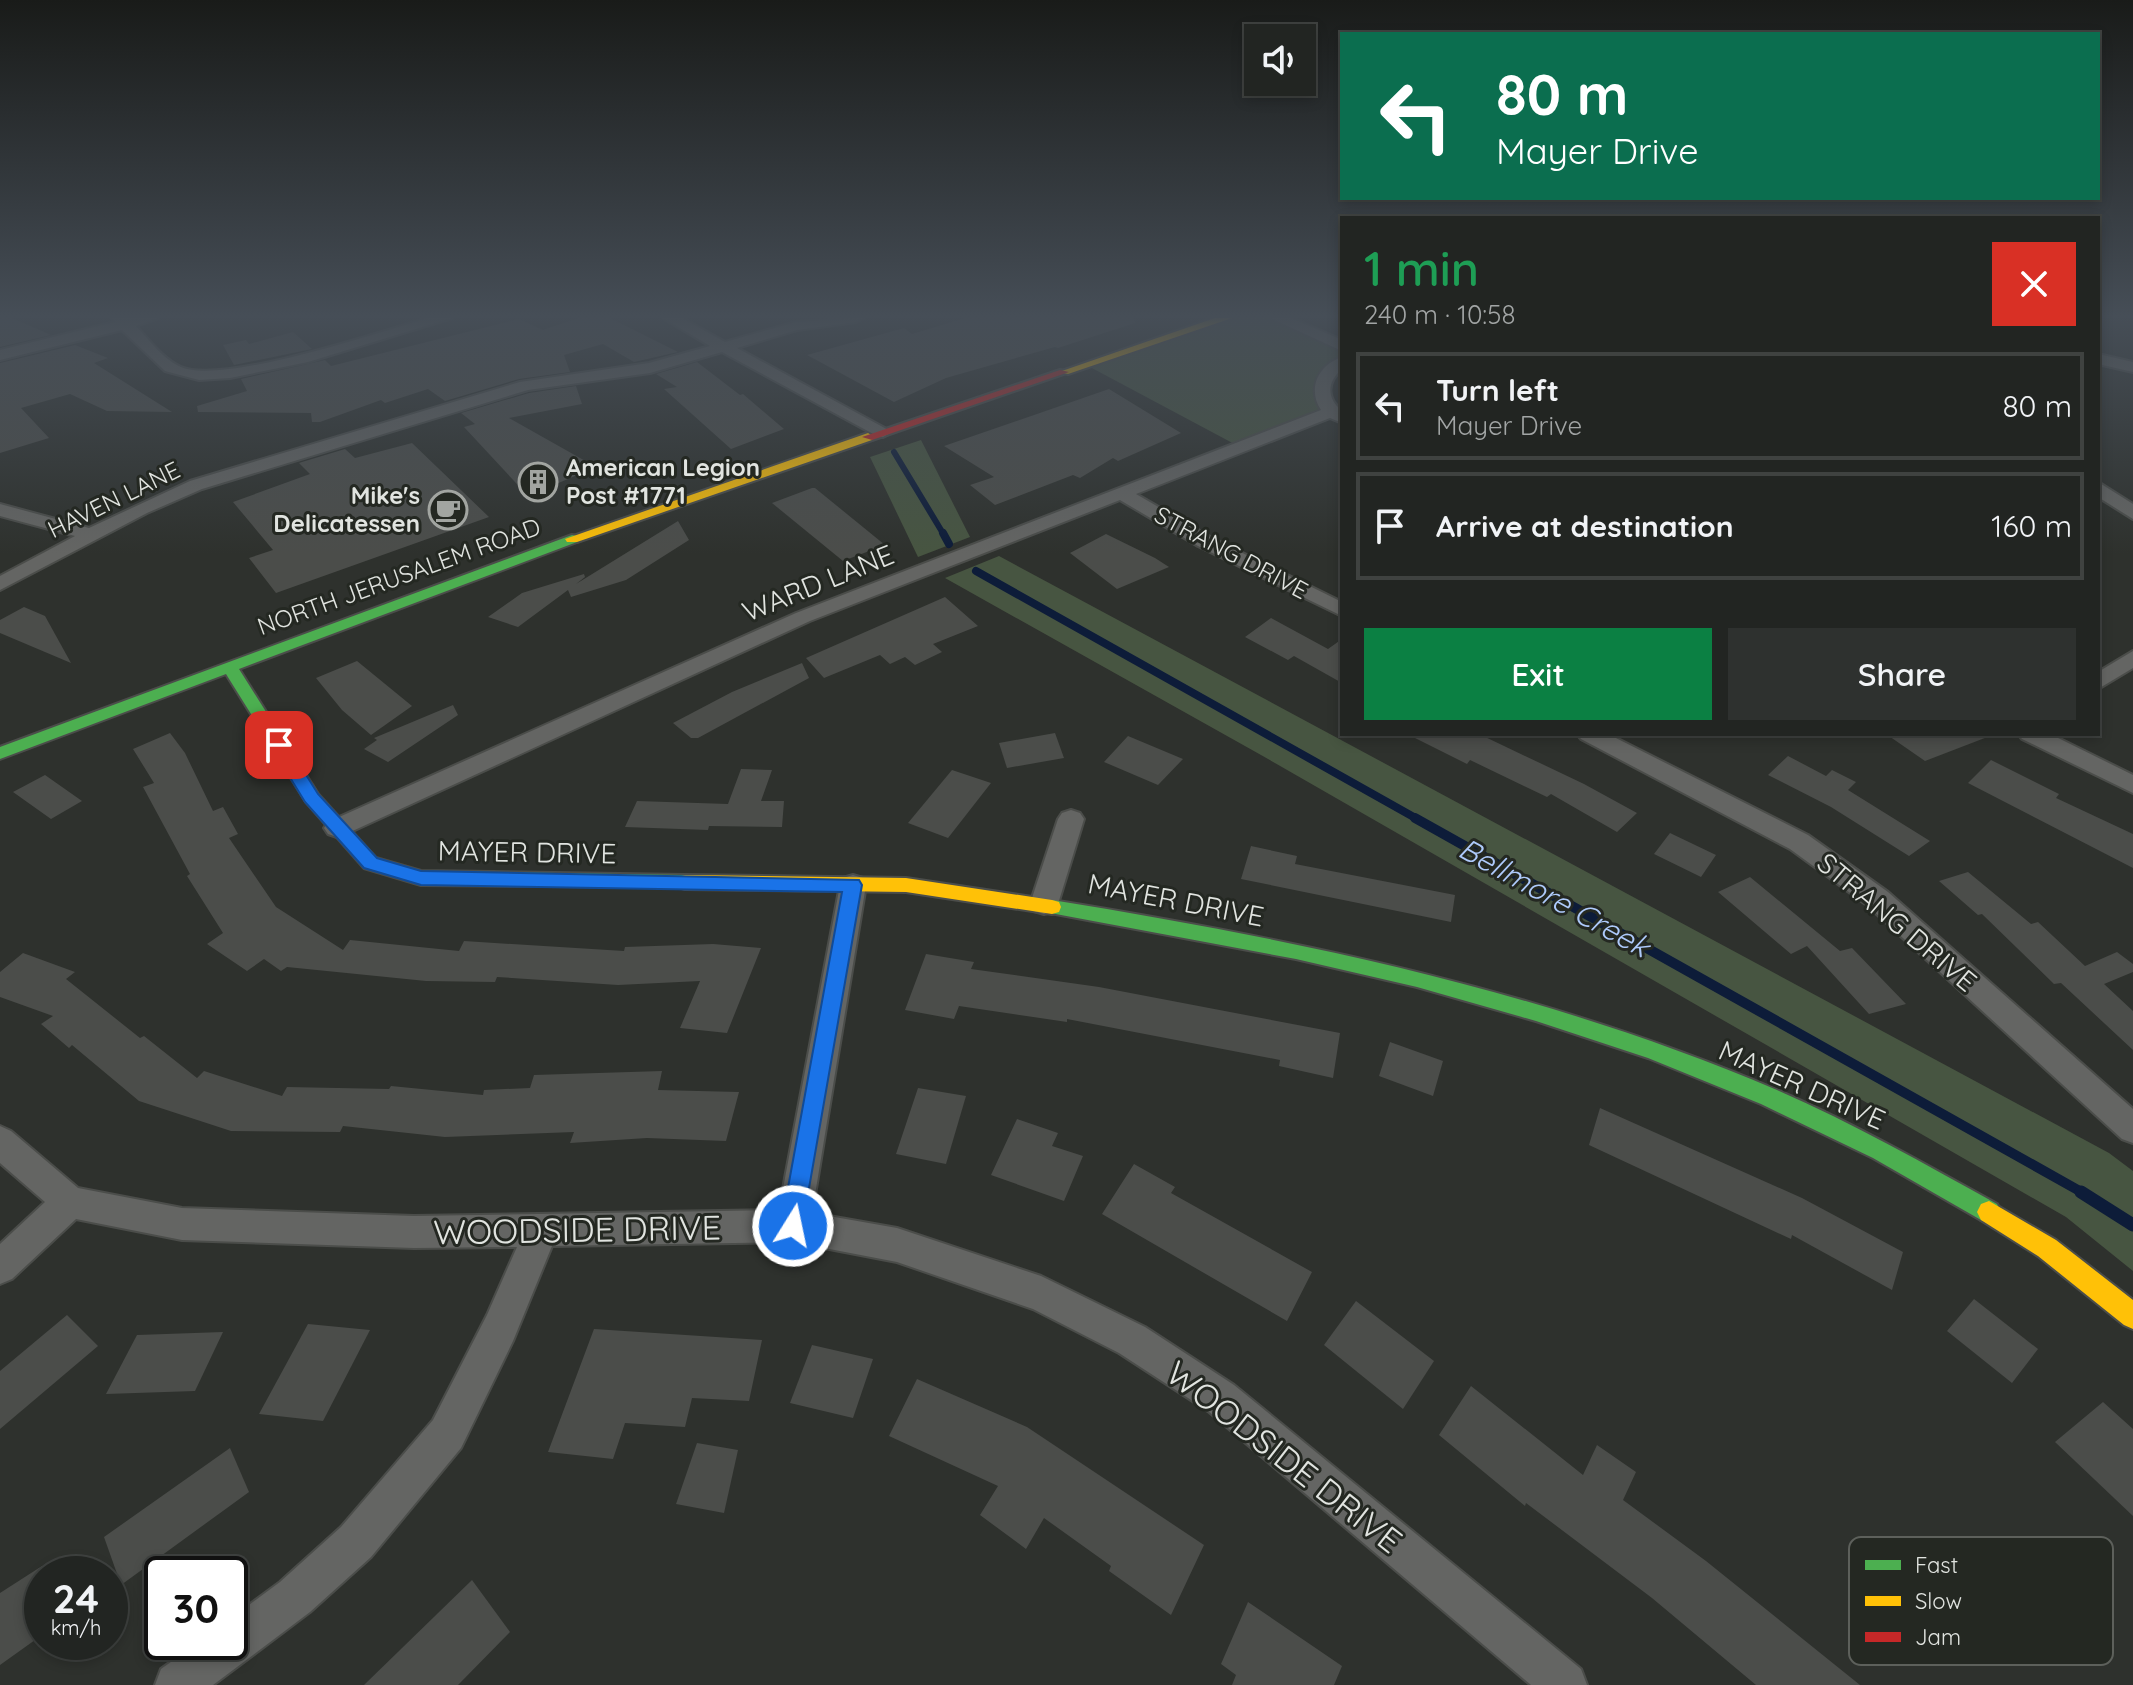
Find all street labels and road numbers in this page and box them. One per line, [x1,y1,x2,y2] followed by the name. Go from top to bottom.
[42,454,185,544] street label: HAVEN LANE
[1150,499,1313,605] street label: STRANG DRIVE
[253,511,544,641] street label: NORTH JERUSALEM ROAD
[737,536,899,629] street label: WARD LANE
[437,832,617,871] street label: MAYER DRIVE
[1810,845,1984,998] street label: STRANG DRIVE
[1085,865,1267,934] street label: MAYER DRIVE
[1714,1032,1891,1137] street label: MAYER DRIVE
[433,1205,721,1254] street label: WOODSIDE DRIVE
[1158,1351,1411,1562] street label: WOODSIDE DRIVE

